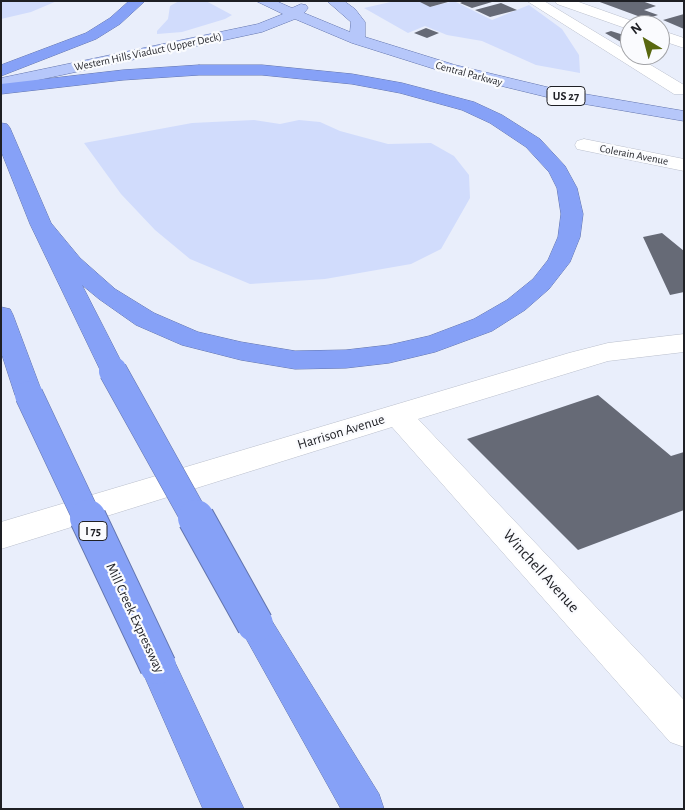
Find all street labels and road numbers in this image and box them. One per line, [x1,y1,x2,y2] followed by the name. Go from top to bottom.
[73,30,223,74] street label: Western Hills Viaduct (Upper Deck)
[434,59,504,89] street label: Central Parkway
[547,86,585,105] road number: US 27
[599,142,669,168] street label: Colerain Avenue
[295,411,387,453] street label: Harrison Avenue
[79,522,107,540] road number: I 75
[499,525,583,617] street label: Winchell Avenue
[102,560,168,676] street label: Mill Creek Expressway

